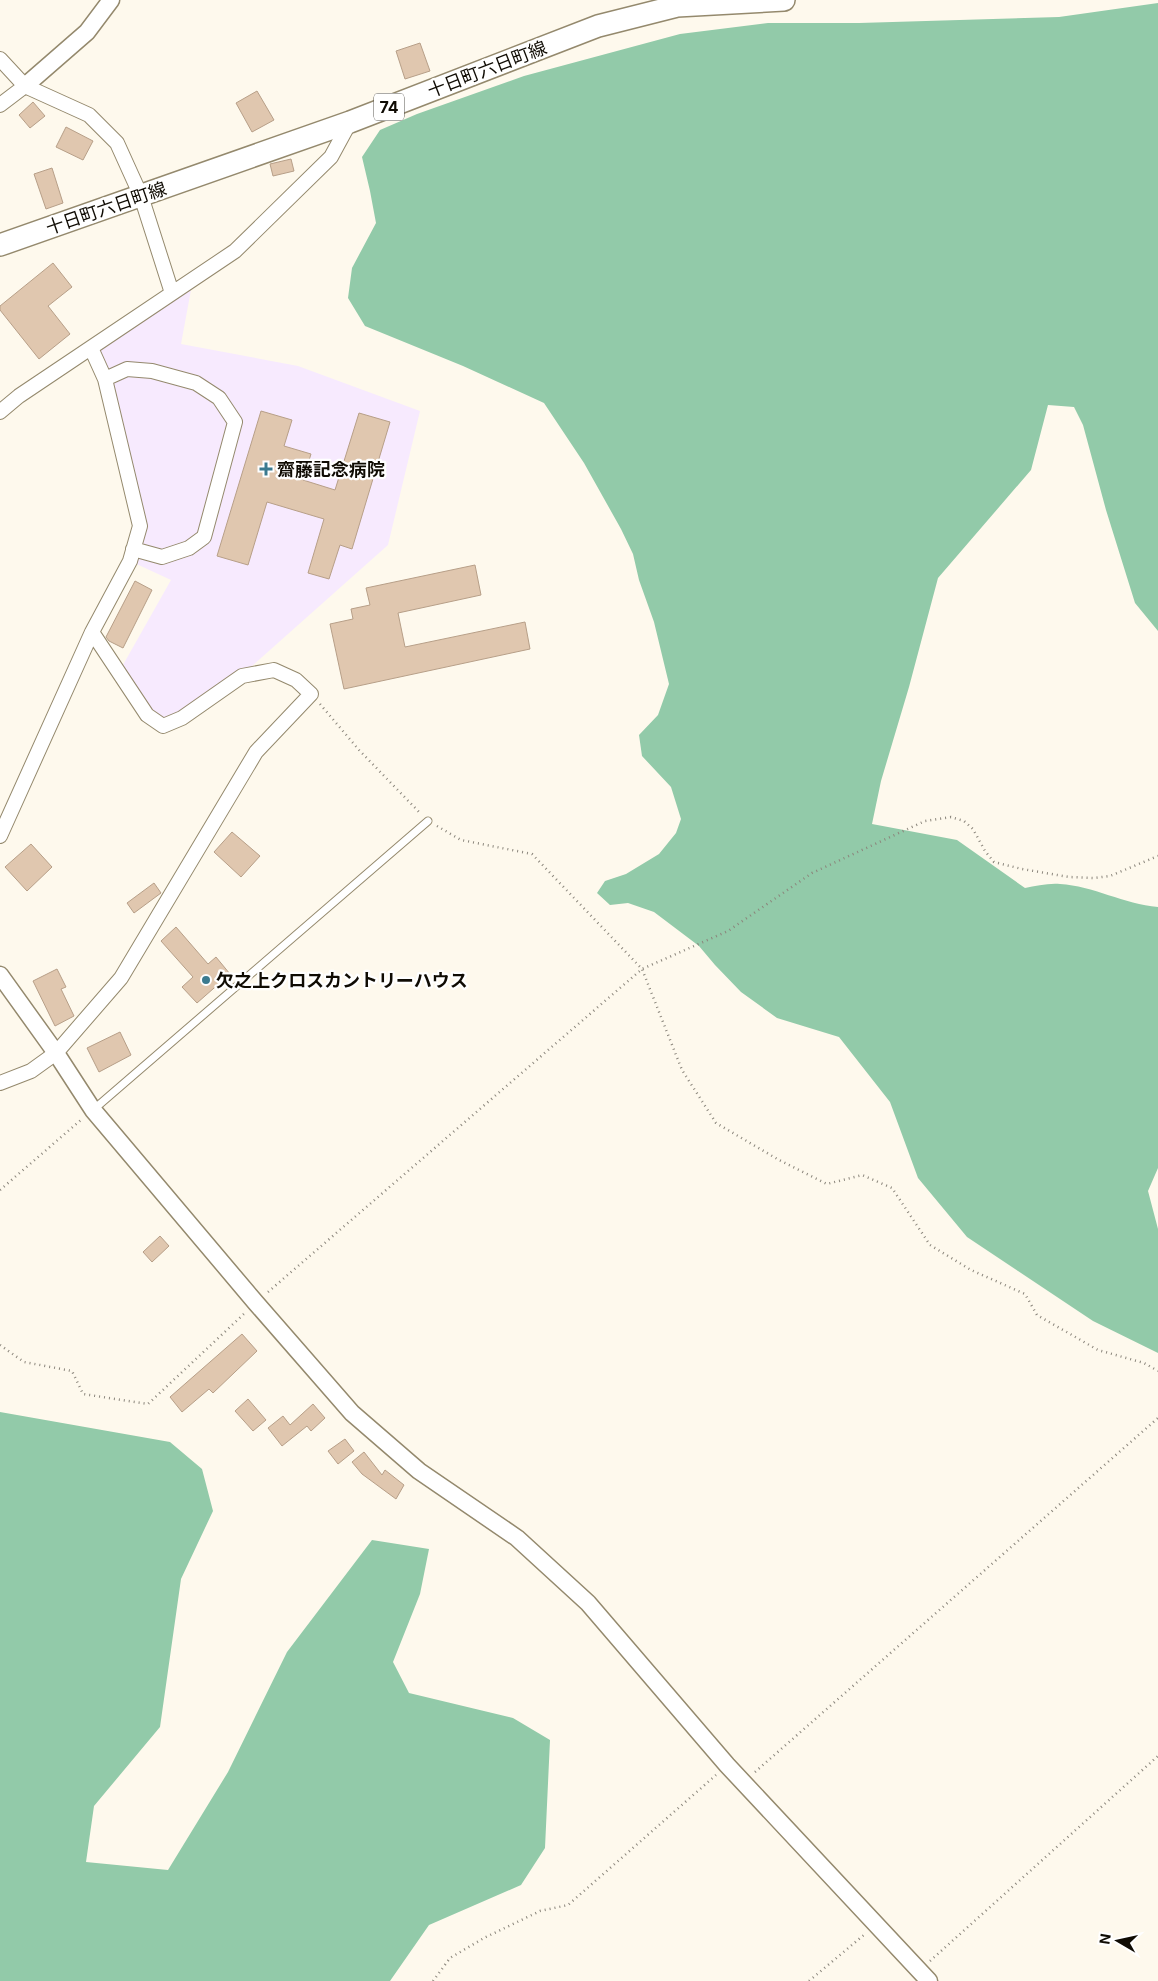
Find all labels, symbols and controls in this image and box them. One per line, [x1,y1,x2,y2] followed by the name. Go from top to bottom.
[424,37,550,101] street label: 十日町六日町線
[374,94,404,120] road number: 74
[43,178,169,238] street label: 十日町六日町線
[277,459,385,480] place label: 齋藤記念病院
[259,462,273,476] marker: 齋藤記念病院
[216,970,468,991] place label: 欠之上クロスカントリーハウス
[200,974,212,986] marker: 欠之上クロスカントリーハウス
[1093,1916,1143,1966] north arrow
[1095,1932,1114,1945] text: N

